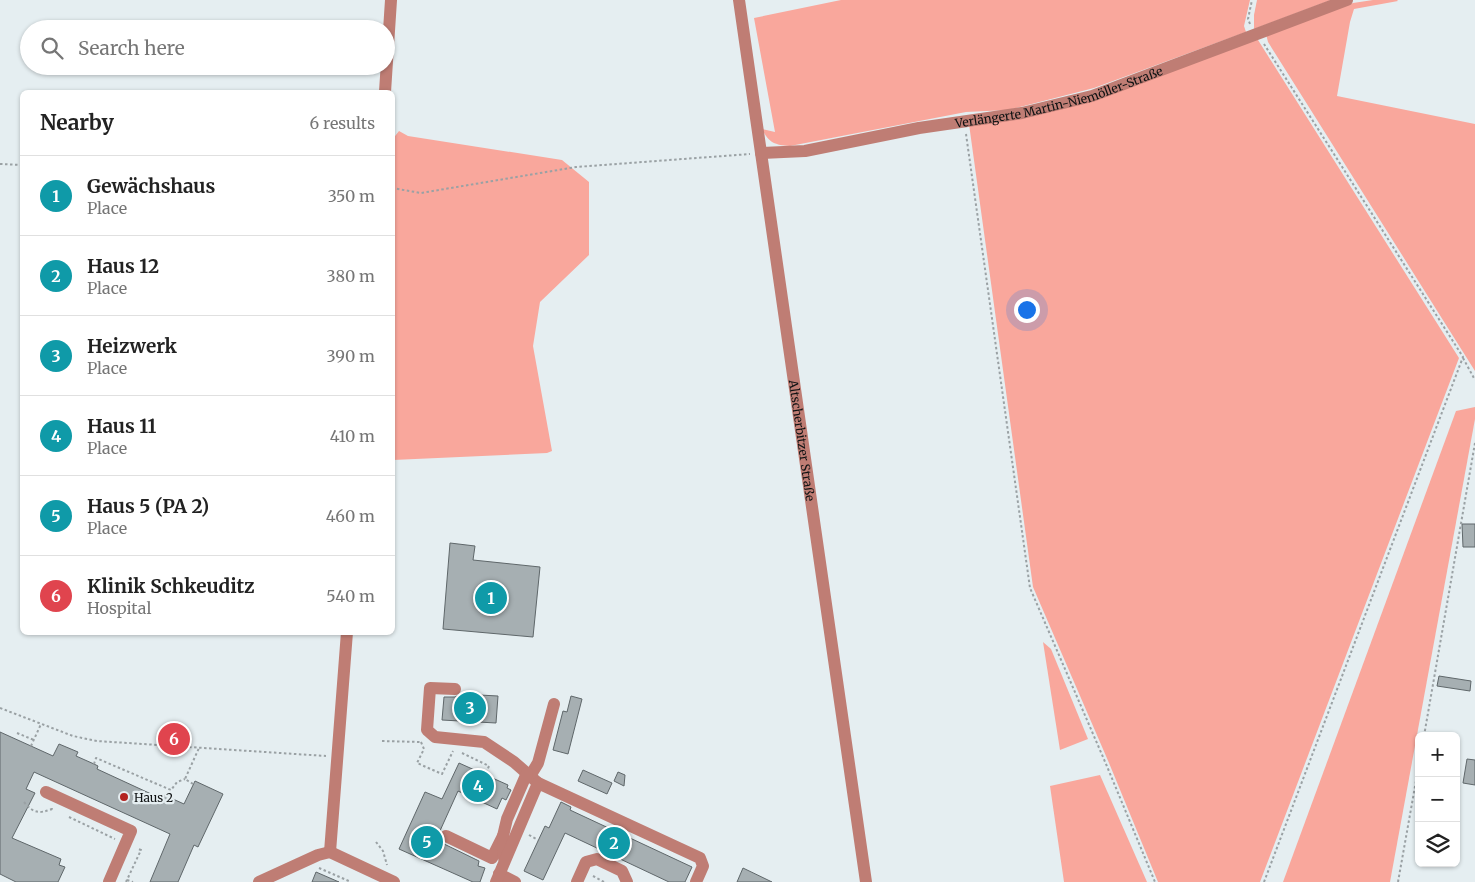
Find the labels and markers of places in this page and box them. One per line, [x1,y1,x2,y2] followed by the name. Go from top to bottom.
[475,579,507,617] pin: 1
[454,689,486,727] pin: 3
[158,720,190,758] pin: 6
[462,767,494,805] pin: 4
[134,790,173,805] place label: Haus 2
[118,791,130,803] marker: Haus 2
[411,823,443,861] pin: 5
[598,824,630,862] pin: 2

